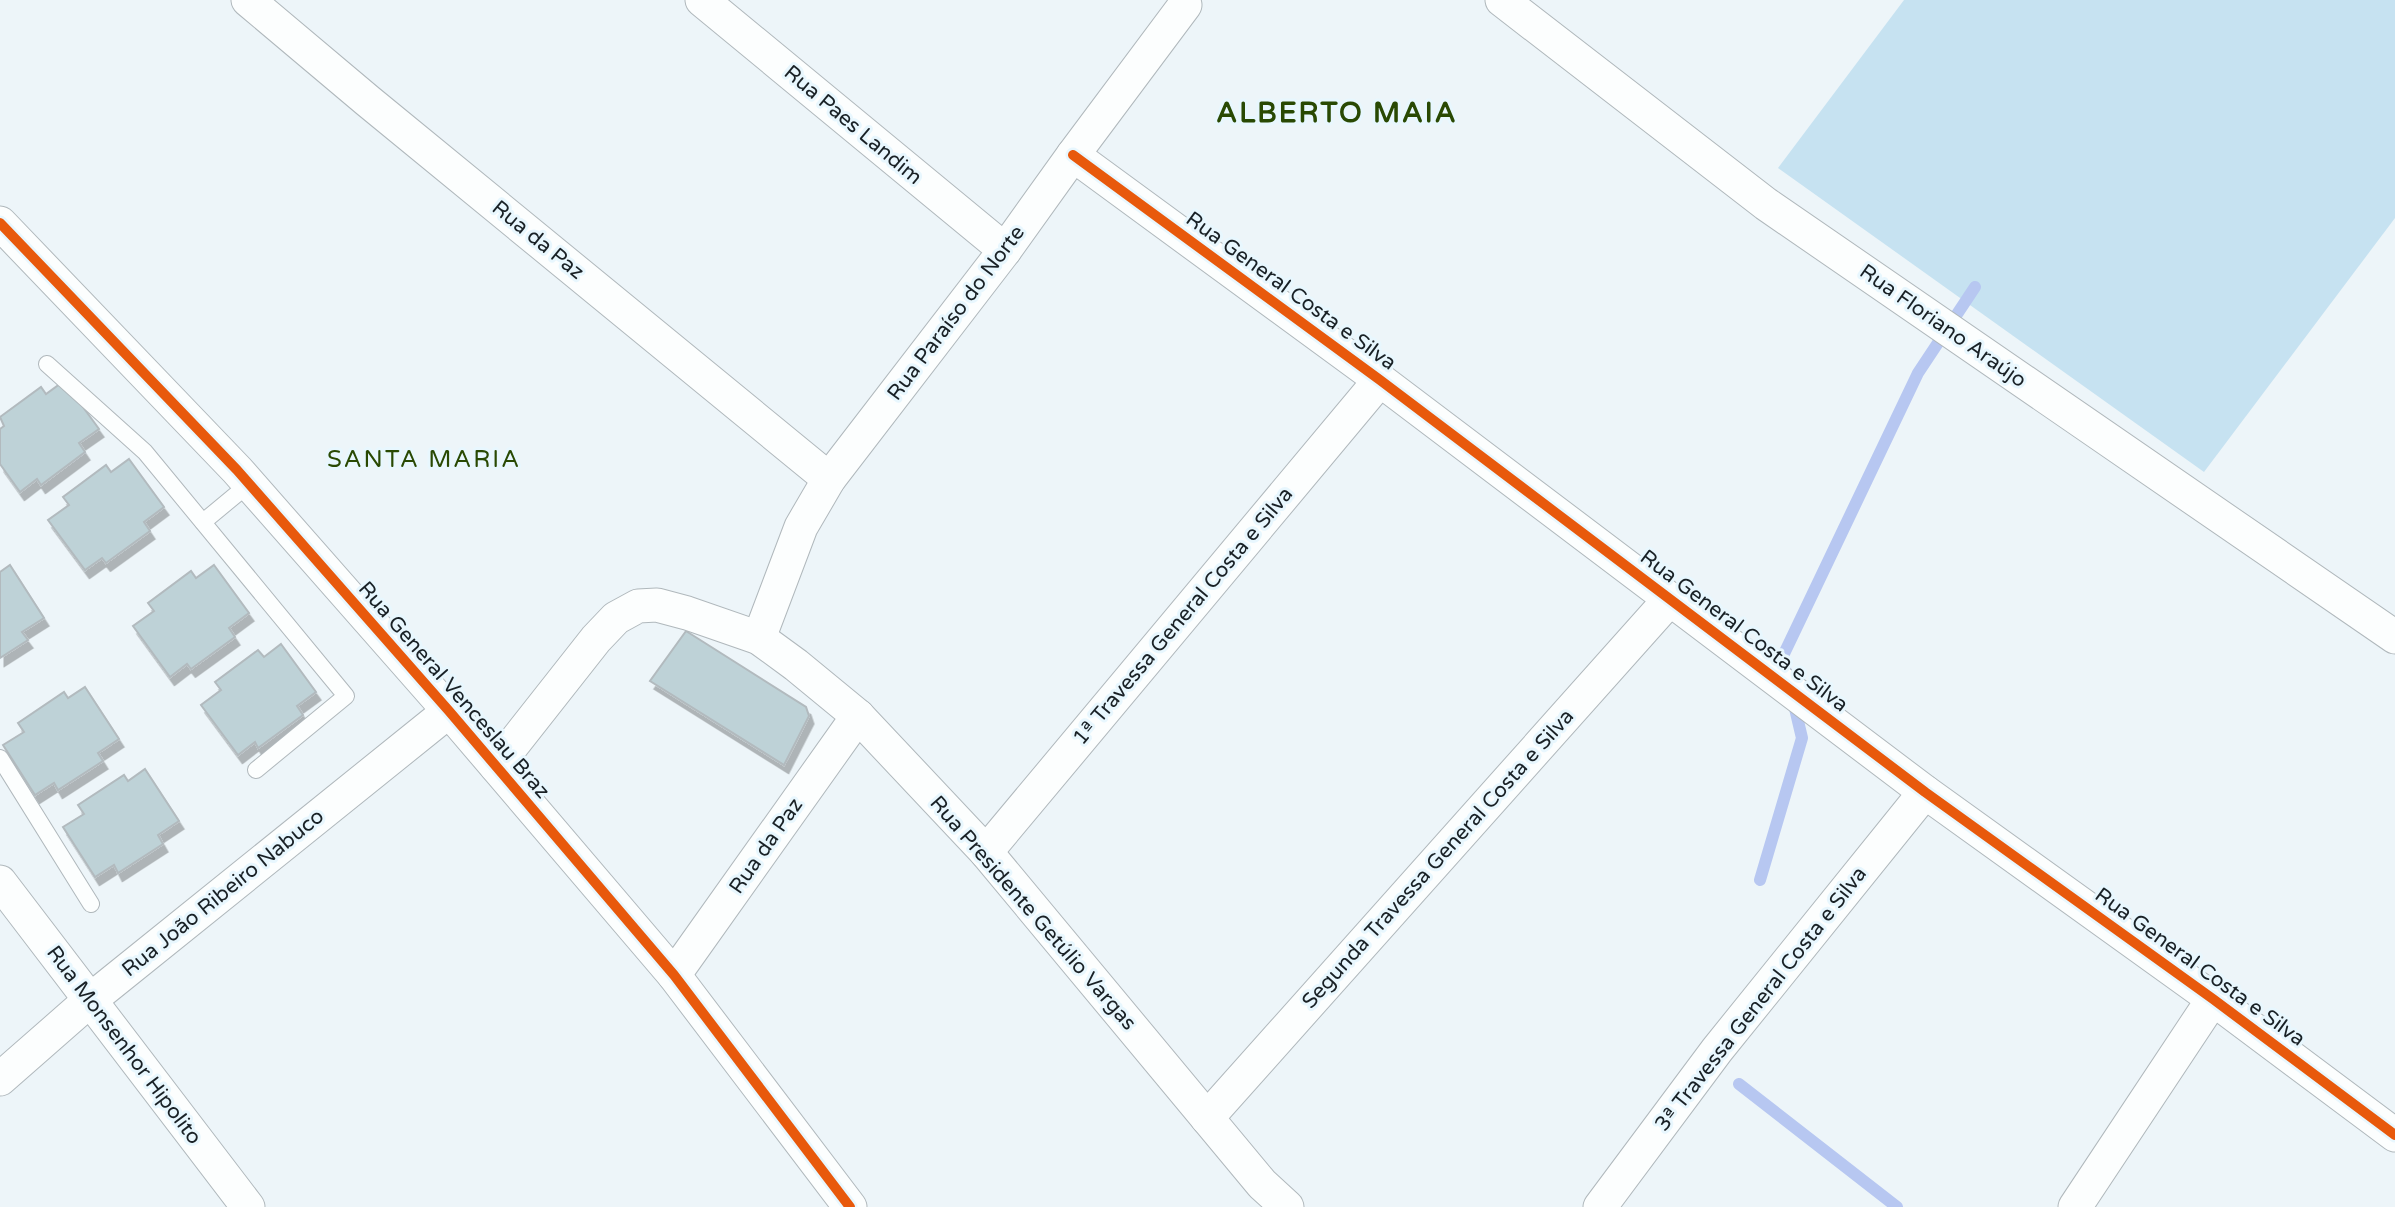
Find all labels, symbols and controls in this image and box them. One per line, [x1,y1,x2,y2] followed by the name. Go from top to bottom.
[779,60,927,190] street label: Rua Paes Landim
[1216,96,1458,130] district label: ALBERTO MAIA
[487,195,589,285] street label: Rua da Paz
[1181,206,1401,376] street label: Rua General Costa e Silva
[882,221,1030,405] street label: Rua Paraíso do Norte
[1855,259,2031,393] street label: Rua Floriano Araújo
[327,445,521,474] district label: SANTA MARIA
[1068,482,1298,750] street label: 1ª Travessa General Costa e Silva
[1635,545,1853,717] street label: Rua General Costa e Silva
[353,576,555,804] street label: Rua General Venceslau Braz
[1297,704,1579,1014] street label: Segunda Travessa General Costa e Silva
[924,791,1142,1035] street label: Rua Presidente Getúlio Vargas
[724,793,808,899] street label: Rua da Paz
[117,804,329,982] street label: Rua João Ribeiro Nabuco
[1650,862,1872,1136] street label: 3ª Travessa General Costa e Silva
[2090,882,2310,1052] street label: Rua General Costa e Silva
[41,941,207,1149] street label: Rua Monsenhor Hipolito

